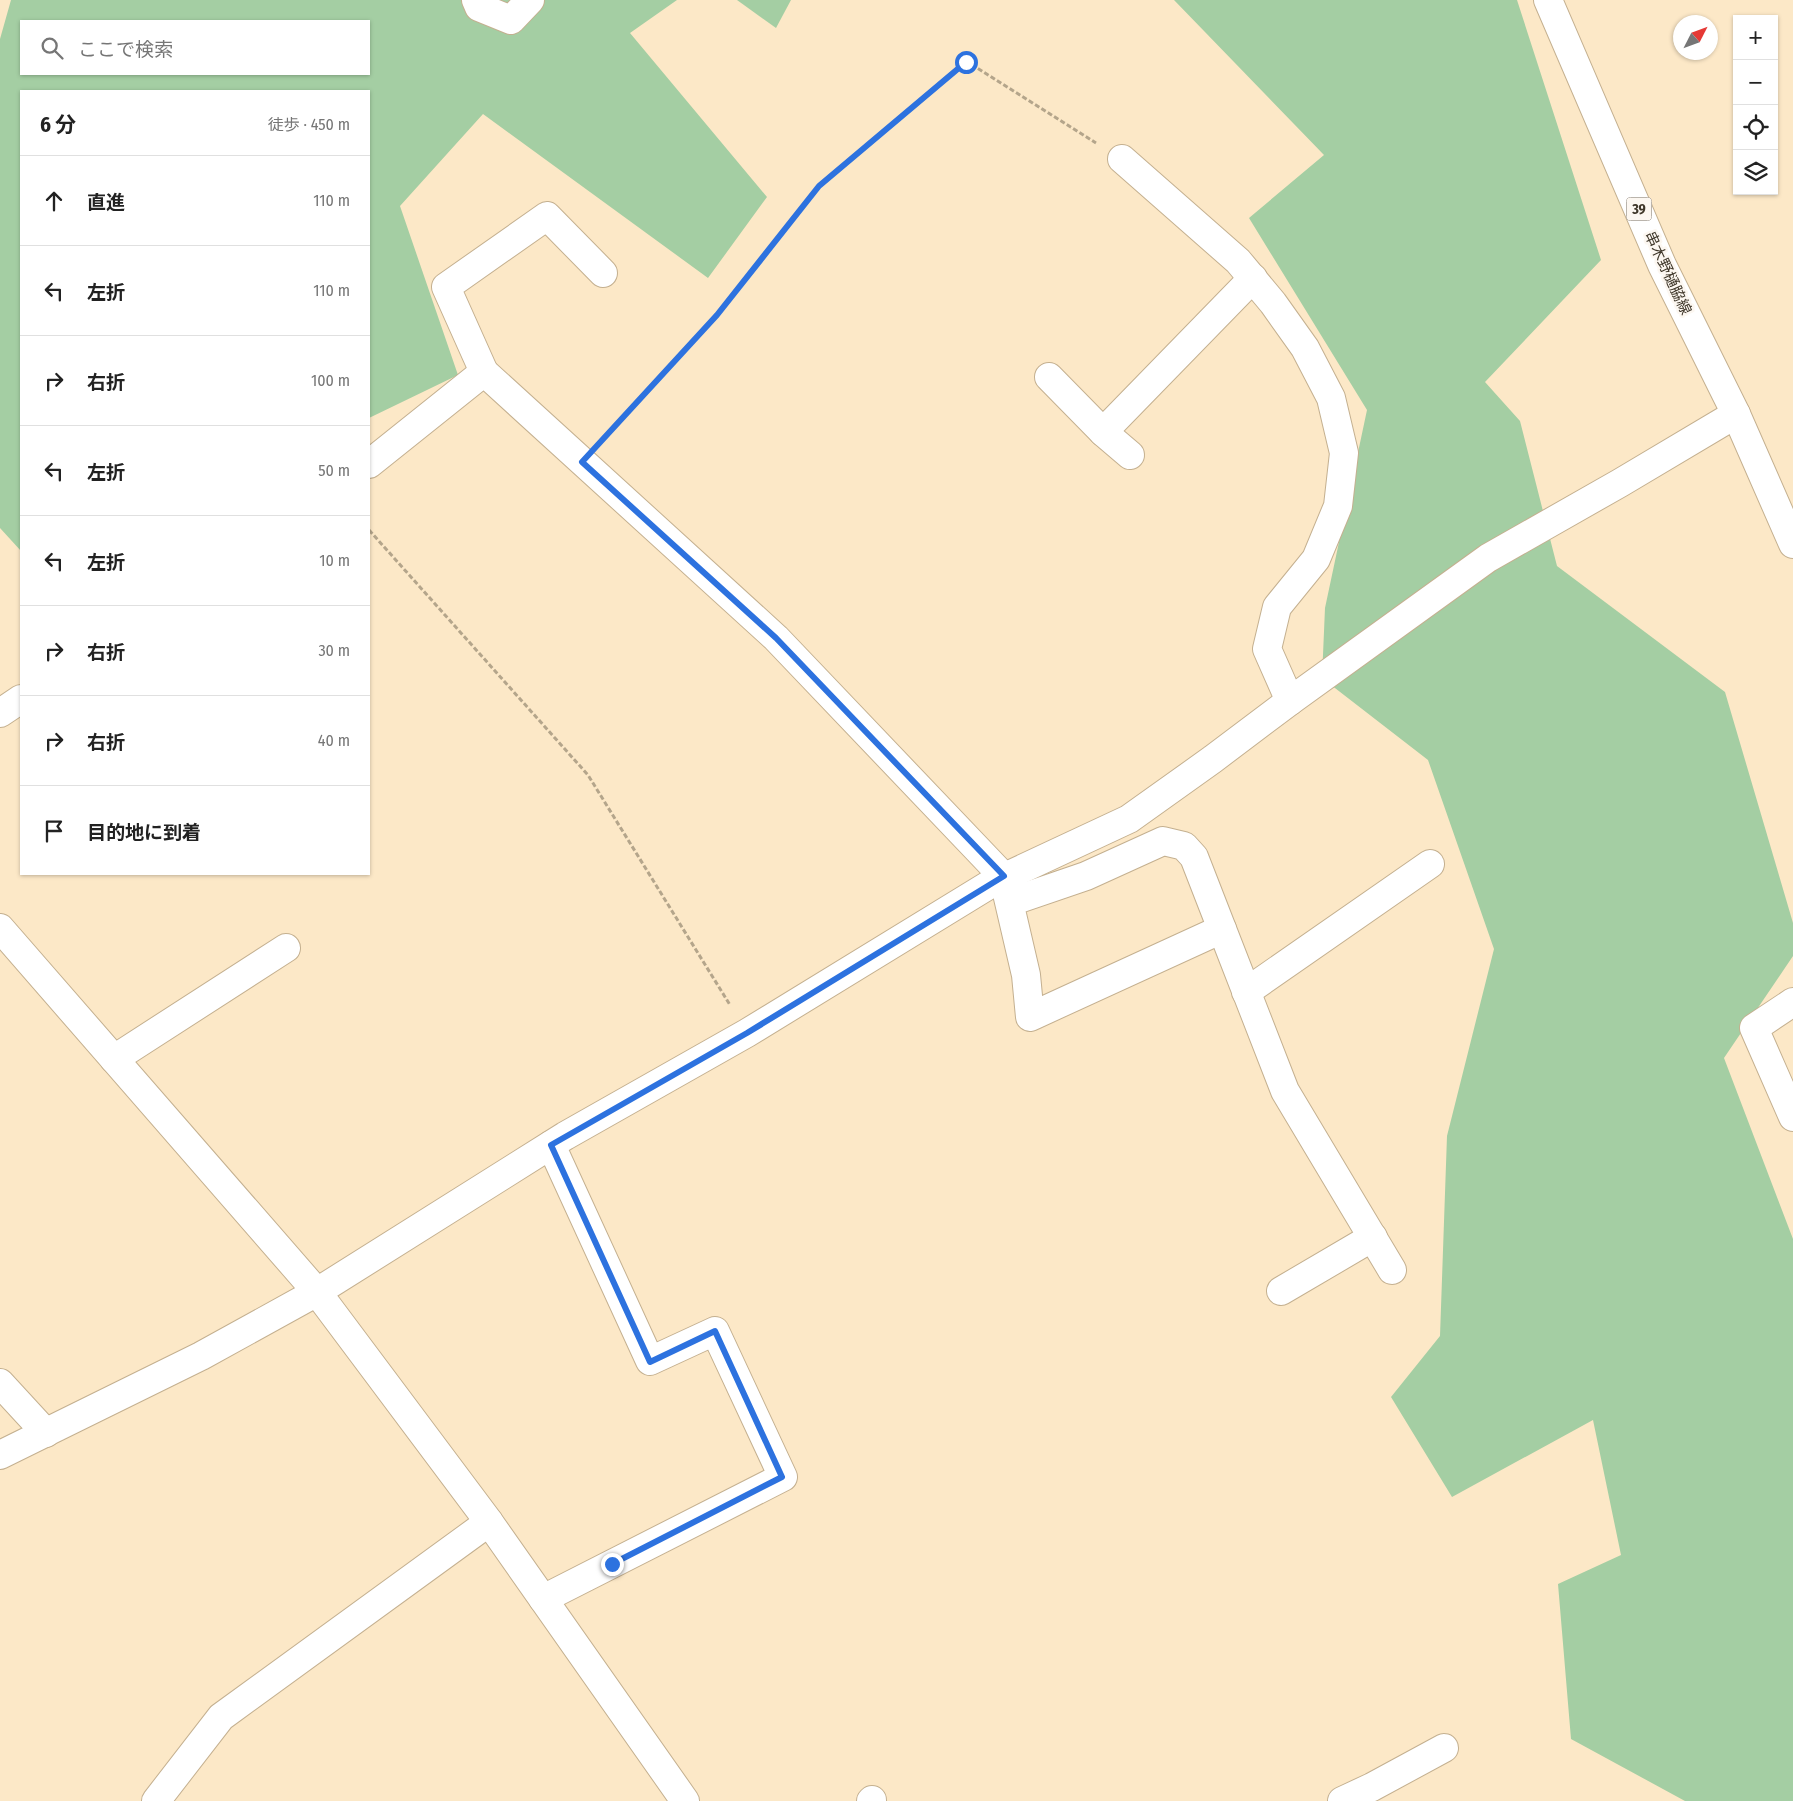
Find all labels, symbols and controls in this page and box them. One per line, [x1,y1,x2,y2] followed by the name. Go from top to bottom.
[1673,15,1718,60] north arrow
[1733,15,1778,195] map controls
[1733,15,1778,60] button: +
[20,20,370,75] search box
[38,34,66,62] icon: search
[78,38,173,61] text: ここで検索
[955,51,978,74] route start
[1733,60,1778,105] button: −
[1733,105,1778,150] button: locate
[40,112,76,138] text: 6 分
[268,115,350,134] text: 徒歩 · 450 m
[1733,150,1778,195] button: layers
[40,187,68,215] icon: ahead
[87,191,125,214] text: 直進
[313,191,350,210] text: 110 m
[1626,198,1652,220] road number: 39
[1641,228,1695,318] street label: 串木野樋脇線
[40,277,68,305] icon: left
[87,281,125,304] text: 左折
[313,281,350,300] text: 110 m
[40,367,68,395] icon: right
[87,371,125,394] text: 右折
[311,371,350,390] text: 100 m
[40,457,68,485] icon: left
[87,461,125,484] text: 左折
[318,461,350,480] text: 50 m
[40,547,68,575] icon: left
[87,551,125,574] text: 左折
[319,551,350,570] text: 10 m
[40,637,68,665] icon: right
[87,641,125,664] text: 右折
[318,641,350,660] text: 30 m
[40,727,68,755] icon: right
[87,731,125,754] text: 右折
[318,731,350,750] text: 40 m
[40,817,68,845] icon: arrive
[87,821,201,844] text: 目的地に到着
[601,1553,624,1576] route end

